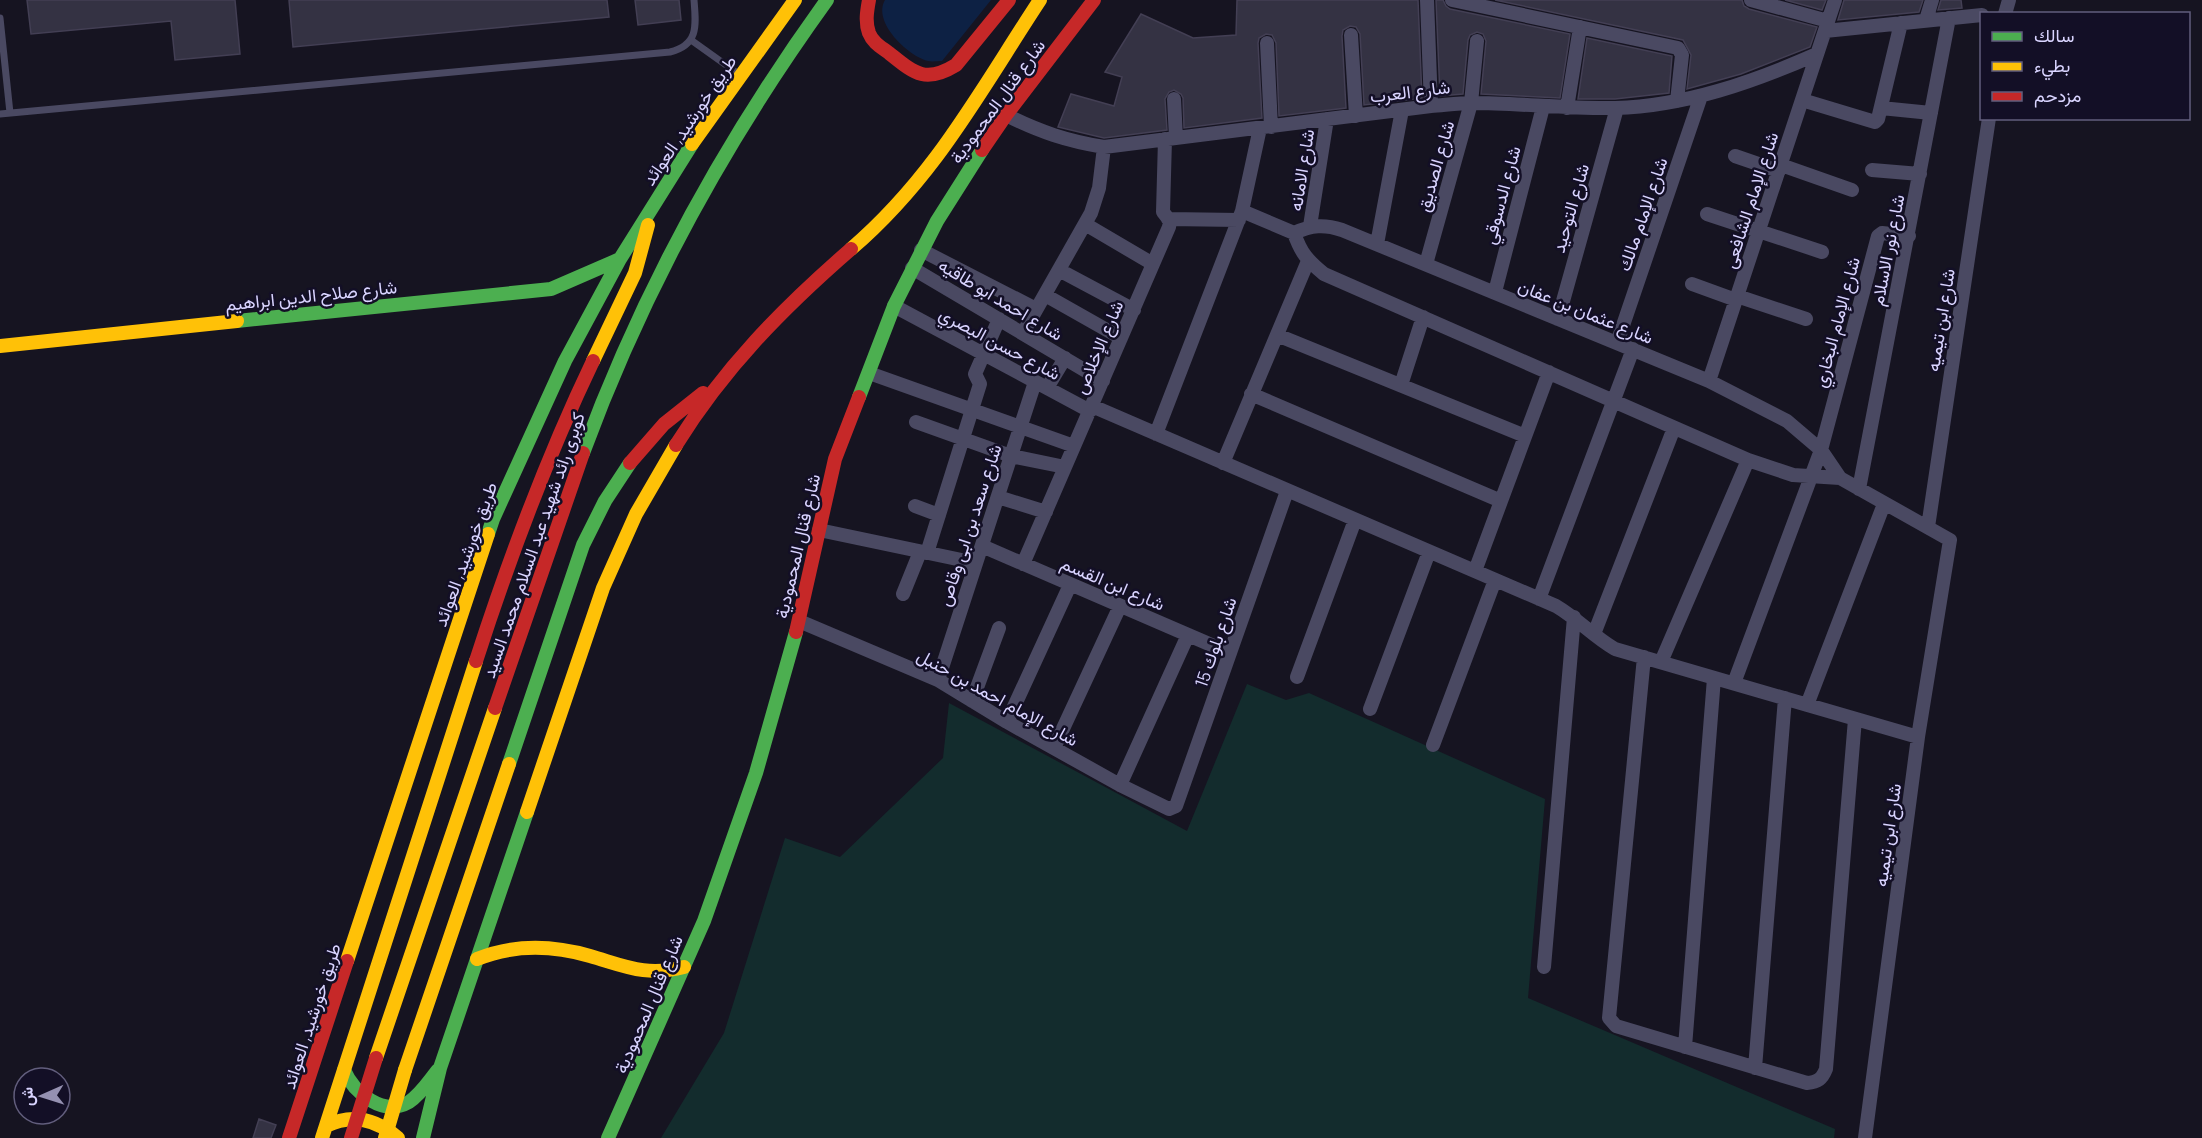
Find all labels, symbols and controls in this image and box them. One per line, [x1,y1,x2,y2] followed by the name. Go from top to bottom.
[1980,12,2190,120] legend
[2034,24,2074,46] text: سالك
[945,35,1051,168] street label: شارع قنال المحمودية
[637,51,741,190] street label: طريق خورشيد, العوائد
[2034,54,2070,81] text: بطيء
[1369,75,1452,109] street label: شارع العرب
[2034,84,2081,108] text: مزدحم
[1412,118,1460,215] street label: شارع الصديق
[1284,127,1320,213] street label: شارع الامانه
[1718,129,1784,272] street label: شارع الإمام الشافعى
[1477,143,1530,248] street label: شارع الدسوقي
[1612,154,1674,274] street label: شارع الإمام مالك
[1547,161,1595,256] street label: شارع التوحيد
[1865,193,1911,308] street label: شارع نور الاسلام
[934,253,1067,346] street label: شارع احمد ابو طاقيه
[1808,254,1869,391] street label: شارع الإمام البخاري
[1921,267,1961,373] street label: شارع ابن تيميه
[1515,274,1657,350] street label: شارع عثمان بن عفان
[224,275,398,317] street label: شارع صلاح الدين ابراهيم
[1068,297,1129,398] street label: شارع الإخلاص
[933,302,1064,389] street label: شارع حسن البصري
[477,409,591,681] street label: كوبرى رائد شهيد عبد السلام محمد السيد
[932,441,1008,609] street label: شارع سعد بن ابى وقاص
[770,472,826,621] street label: شارع قنال المحمودية
[429,479,502,630] street label: طريق خورشيد, العوائد
[1057,551,1168,617] street label: شارع ابن القسم
[1189,594,1243,691] street label: شارع بلوك 15
[913,644,1082,752] street label: شارع الإمام احمد بن حنبل
[1869,782,1907,888] street label: شارع ابن تيميه
[609,932,689,1077] street label: شارع قنال المحمودية
[277,940,346,1092] street label: طريق خورشيد, العوائد
[12,1066,72,1126] north arrow
[17,1087,38,1107] text: ش

